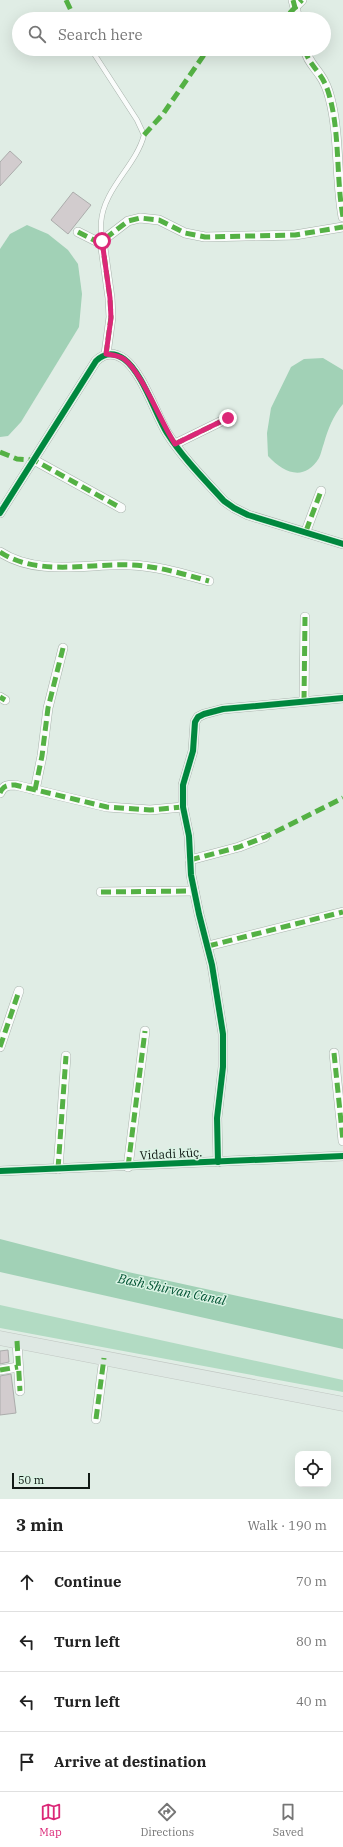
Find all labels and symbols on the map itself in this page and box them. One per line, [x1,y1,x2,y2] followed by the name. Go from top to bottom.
[93,232,111,250] route start
[219,409,237,427] route end
[139,1144,203,1163] street label: Vidadi küç.
[115,1270,228,1309] water label: Bash Shirvan Canal
[12,1471,90,1490] scale bar

